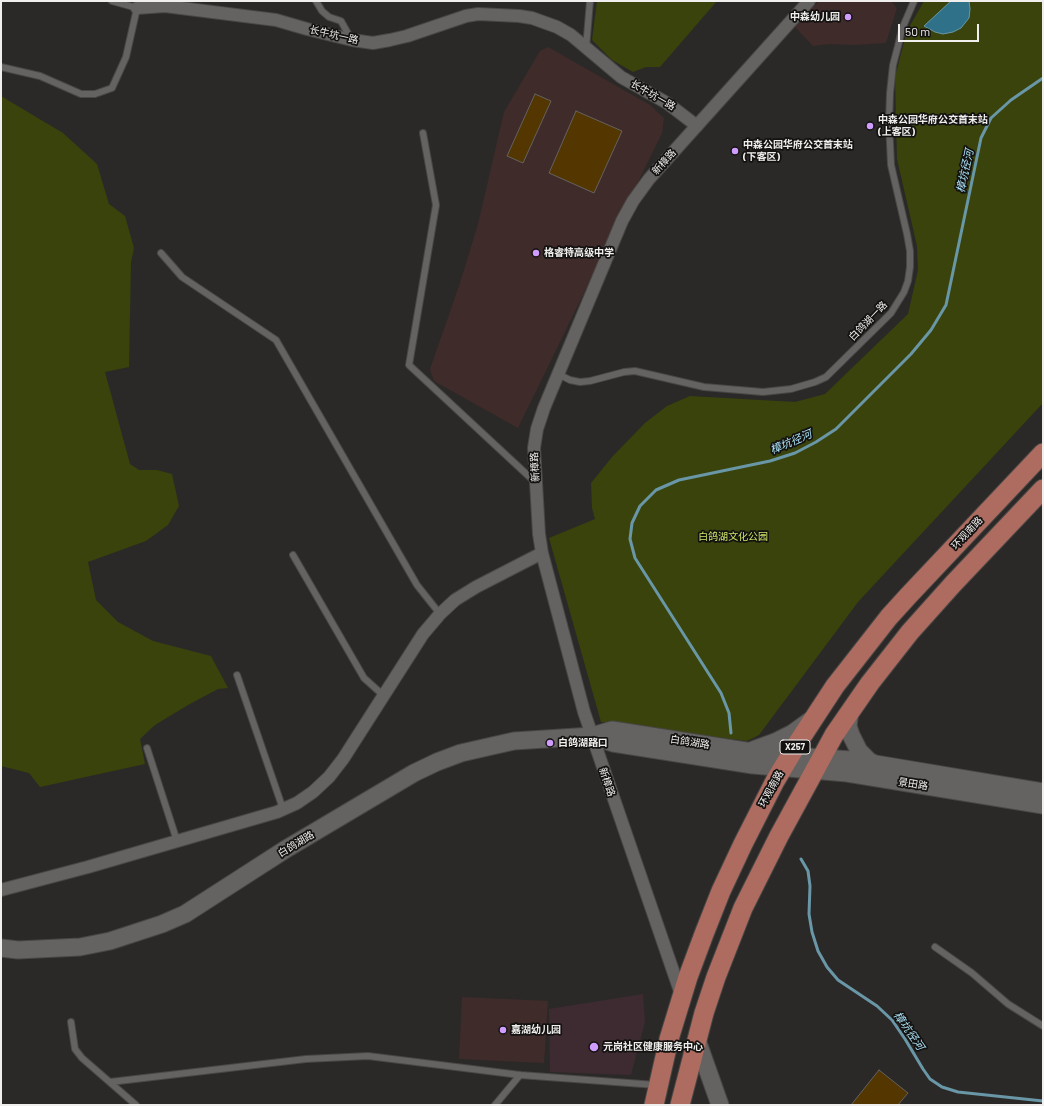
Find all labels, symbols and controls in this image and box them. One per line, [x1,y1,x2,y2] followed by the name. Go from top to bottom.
[790,11,840,23] place label: 中森幼儿园
[843,12,853,22] marker: 中森幼儿园
[900,16,981,42] scale bar
[308,24,360,46] street label: 长牛坑一路
[905,24,930,38] text: 50 m
[628,77,678,113] street label: 长牛坑一路
[878,114,988,138] place label: 中森公园华府公交首末站 (上客区)
[865,121,875,131] marker: 中森公园华府公交首末站 (上客区)
[743,139,853,162] place label: 中森公园华府公交首末站 (下客区)
[730,146,740,156] marker: 中森公园华府公交首末站 (下客区)
[650,147,678,177] street label: 新樟路
[954,148,976,194] water label: 樟坑径河
[544,247,614,259] place label: 格睿特高级中学
[531,248,541,258] marker: 格睿特高级中学
[846,299,890,343] street label: 白鸽湖一路
[768,427,814,457] water label: 樟坑径河
[528,452,542,482] street label: 新樟路
[949,514,985,552] street label: 环观南路
[698,531,768,543] park label: 白鸽湖文化公园
[669,733,711,751] street label: 白鸽湖路
[558,737,608,749] place label: 白鸽湖路口
[545,738,555,748] marker: 白鸽湖路口
[780,740,810,754] road number: X257
[596,766,618,798] street label: 新樟路
[756,769,786,809] street label: 环观南路
[897,776,929,792] street label: 景田路
[276,829,316,859] street label: 白鸽湖路
[891,1009,927,1053] water label: 樟坑径河
[511,1024,561,1036] place label: 嘉湖幼儿园
[498,1025,508,1035] marker: 嘉湖幼儿园
[588,1041,600,1053] marker: 元岗社区健康服务中心
[603,1041,703,1053] place label: 元岗社区健康服务中心

